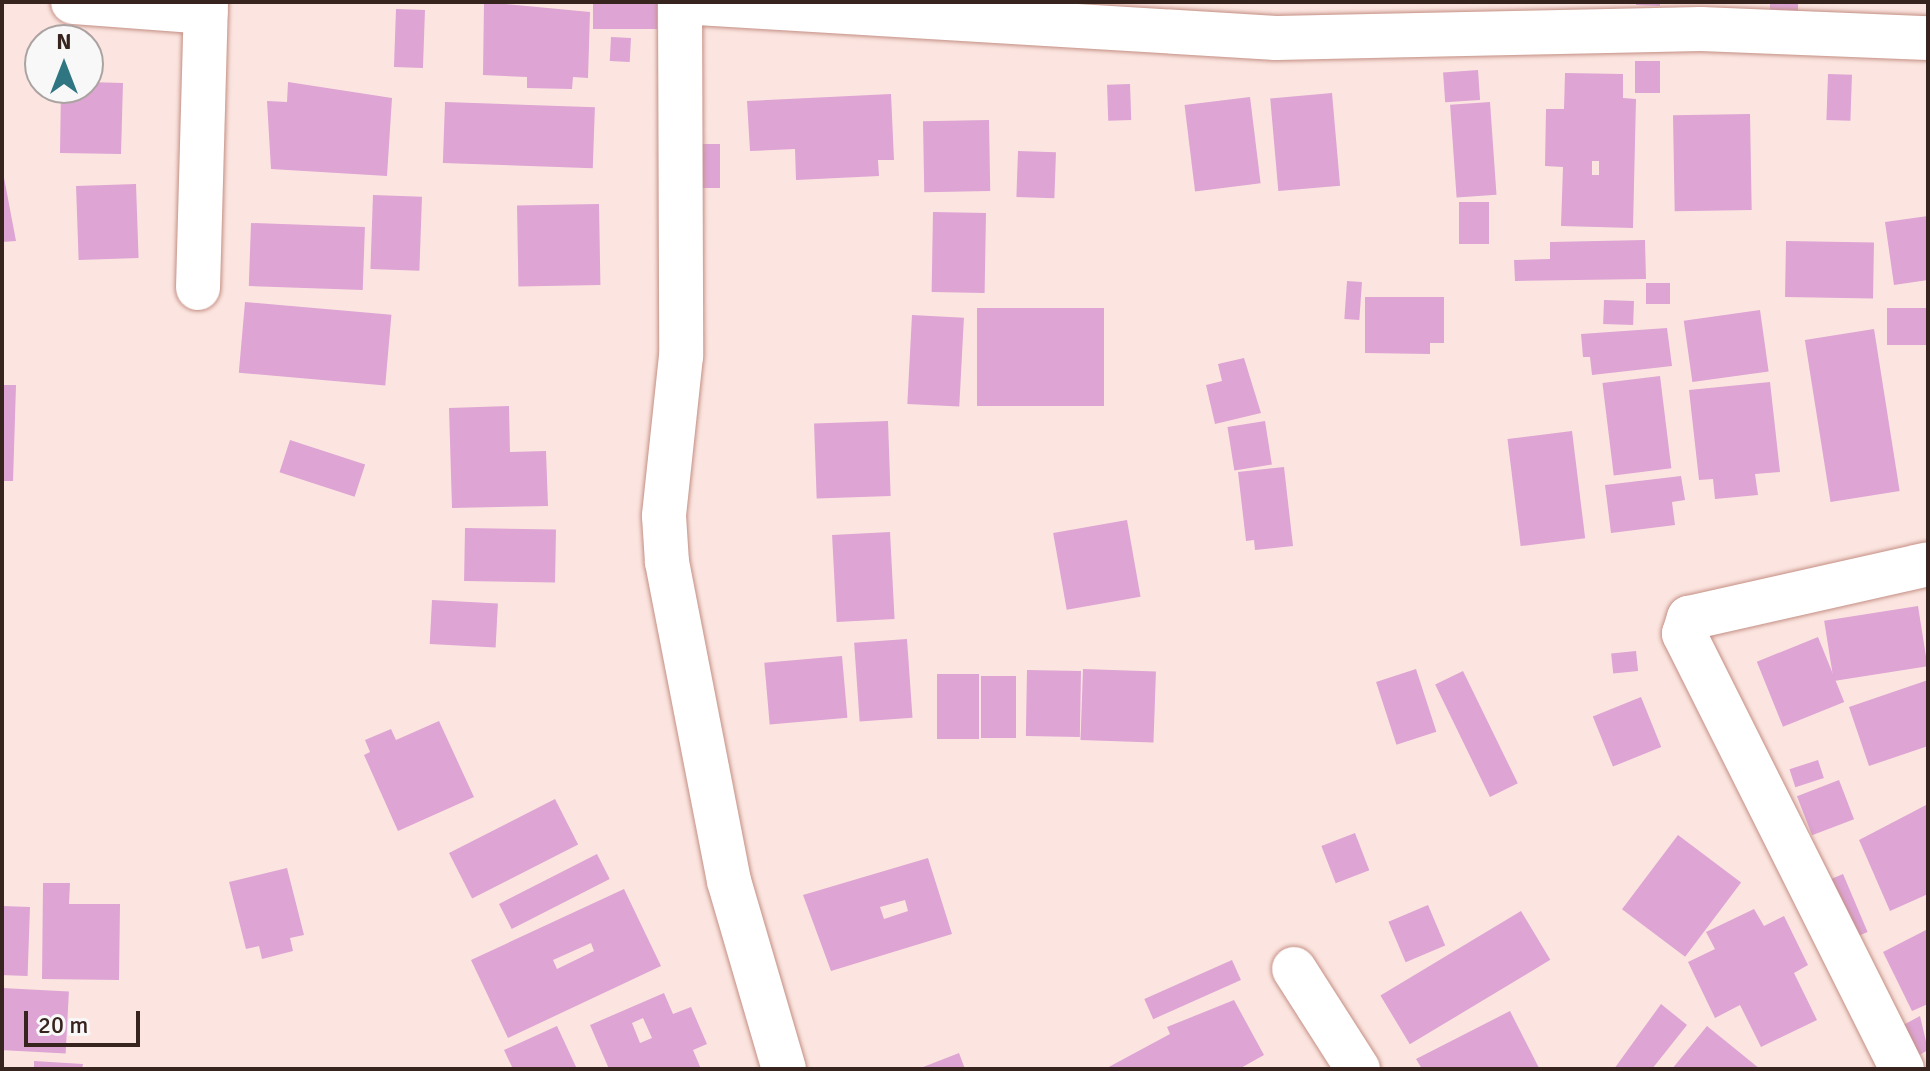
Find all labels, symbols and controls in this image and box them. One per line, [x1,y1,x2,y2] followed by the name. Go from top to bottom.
[24,24,104,104] north arrow
[56,28,72,55] text: N
[28,995,144,1045] scale bar
[38,1010,88,1040] text: 20 m

